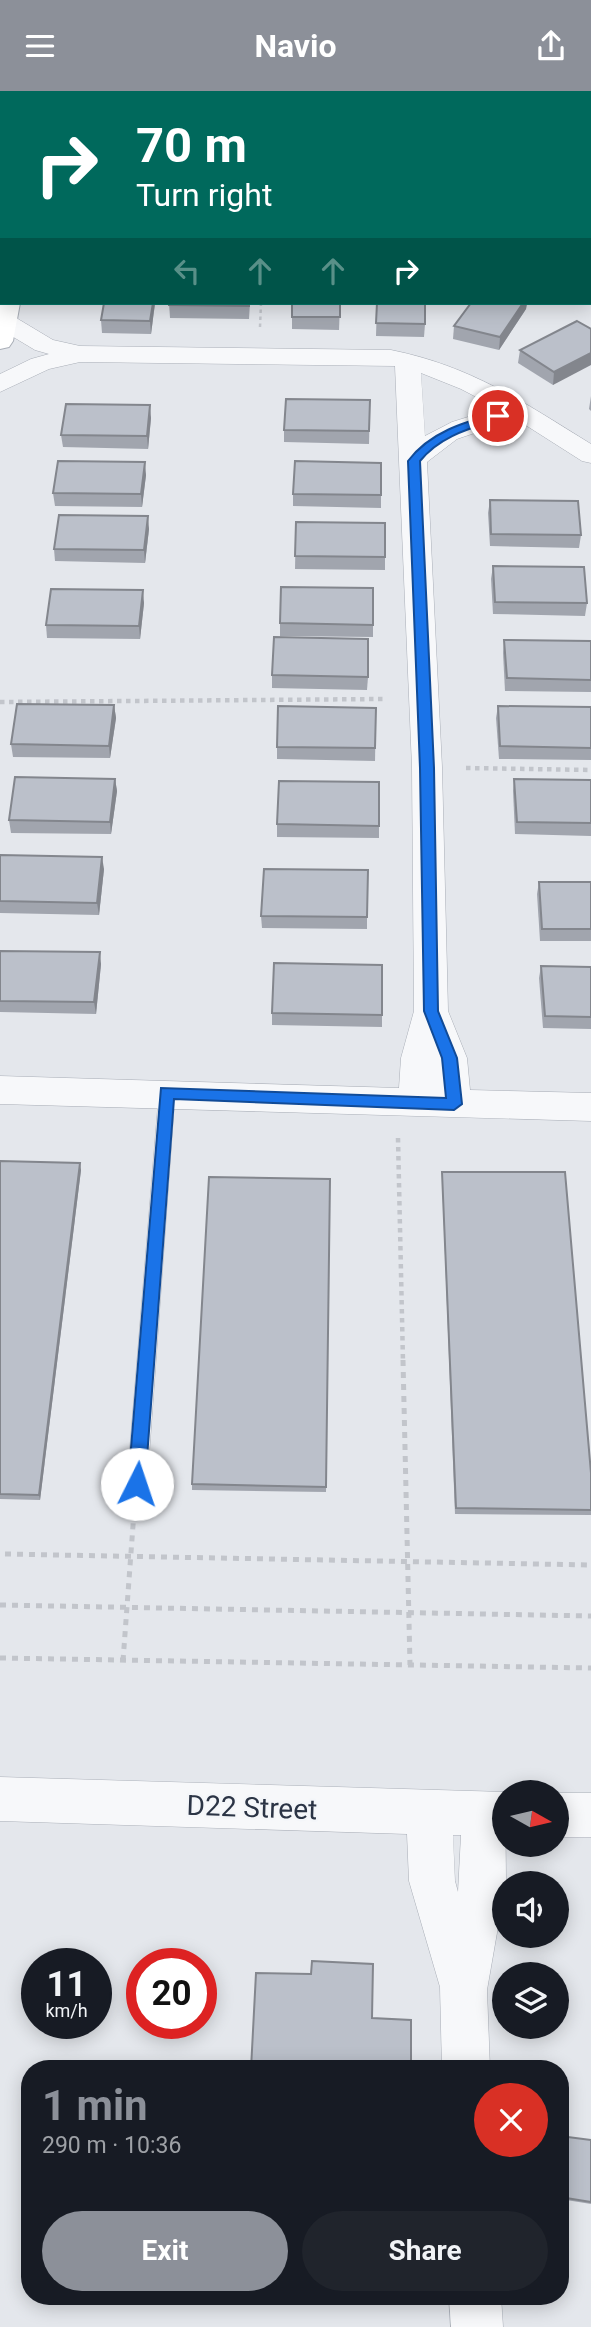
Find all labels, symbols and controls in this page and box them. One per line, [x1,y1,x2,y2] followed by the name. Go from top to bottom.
[21,27,59,65] icon: menu
[254,27,337,65] text: Navio
[532,27,570,65] icon: share
[136,117,247,174] text: 70 m
[21,119,112,210] icon: right
[136,176,272,214] text: Turn right
[168,252,206,290] icon: left
[241,252,279,290] icon: ahead
[314,252,352,290] icon: ahead
[387,252,425,290] icon: right
[468,386,528,446] pin
[479,397,517,435] icon: arrive
[100,1447,174,1521] position arrow
[492,1780,569,1857] north arrow
[492,1780,569,2039] map controls
[186,1789,318,1826] street label: D22 Street
[492,1871,569,1948] button: sound
[126,1948,217,2039] speed limit sign: 20
[492,1962,569,2039] button: layers
[46,1964,87,2005] text: 11
[45,2000,88,2021] text: km/h
[42,2081,148,2130] text: 1 min
[474,2083,548,2157] button: close
[42,2132,181,2159] text: 290 m · 10:36
[42,2211,288,2291] button: Exit
[302,2211,548,2291] button: Share

